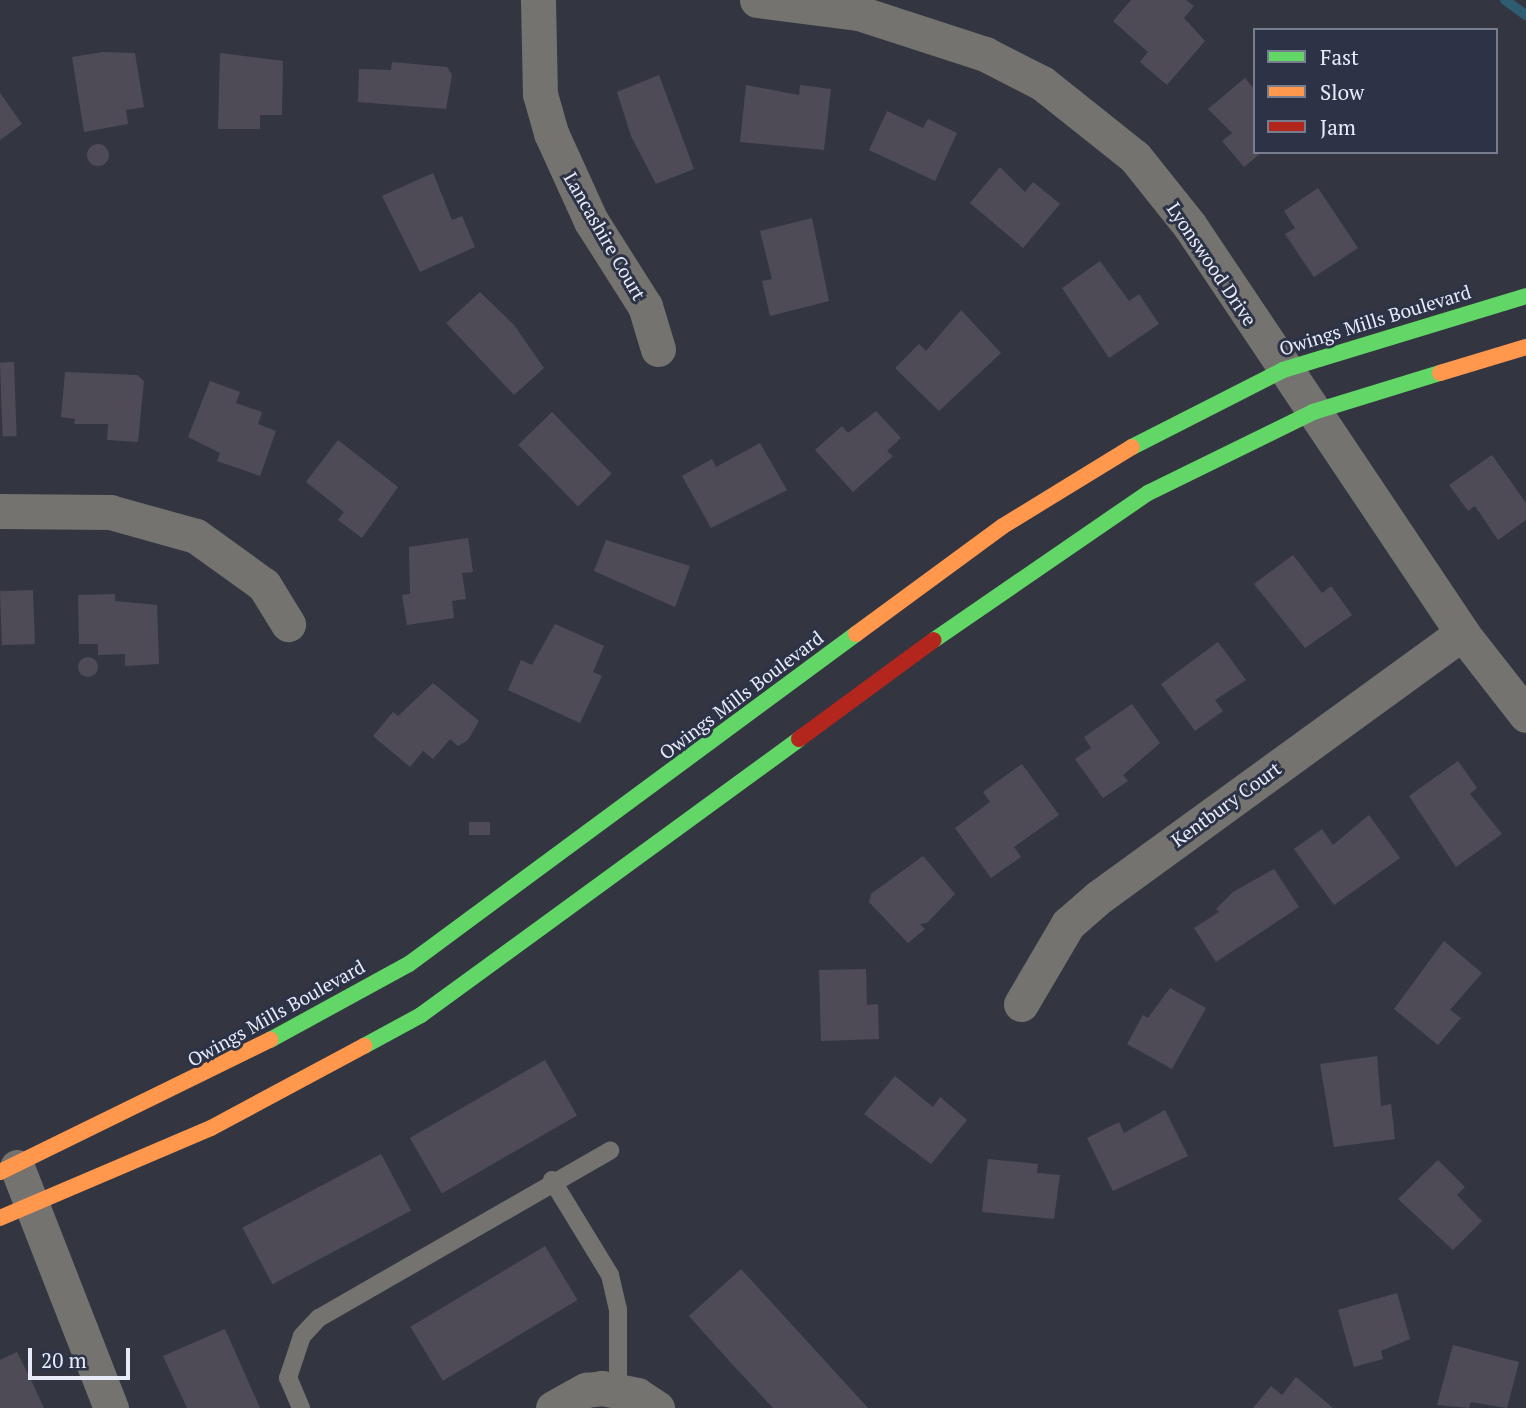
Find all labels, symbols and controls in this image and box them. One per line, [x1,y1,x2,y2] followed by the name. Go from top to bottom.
[1253,28,1498,154] legend
[1320,43,1359,71] text: Fast
[1320,78,1364,106] text: Slow
[1320,113,1356,141] text: Jam
[559,168,651,304] street label: Lancashire Court
[1162,198,1262,330] street label: Lyonswood Drive
[1276,280,1474,360] street label: Owings Mills Boulevard
[655,626,827,764] street label: Owings Mills Boulevard
[1167,757,1285,851] street label: Kentbury Court
[183,955,369,1071] street label: Owings Mills Boulevard
[32,1334,133,1378] scale bar
[41,1346,87,1374] text: 20 m

